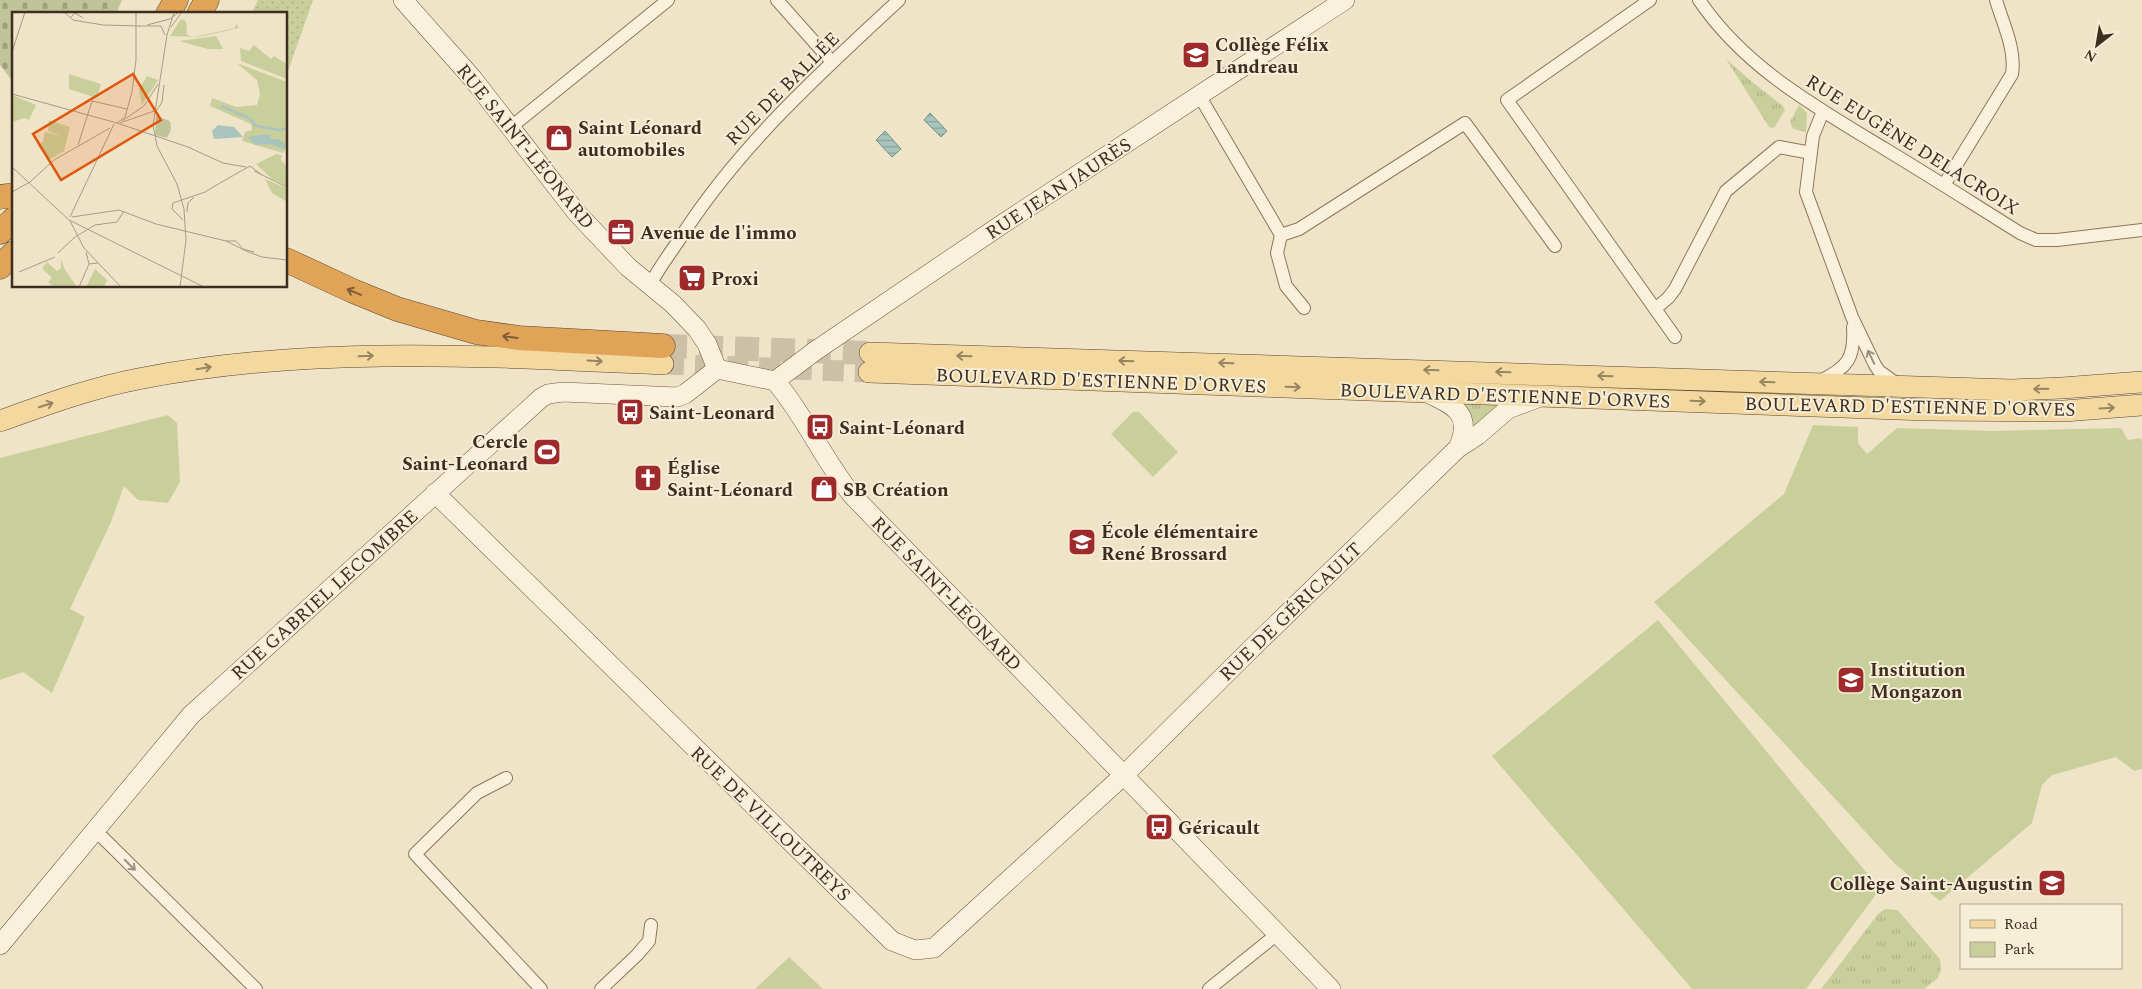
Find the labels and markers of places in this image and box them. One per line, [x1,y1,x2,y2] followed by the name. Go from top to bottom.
[1215,31,1330,82] place label: Collège Félix Landreau
[1181,40,1211,70] school or university icon: Collège Félix Landreau
[578,114,702,165] place label: Saint Léonard automobiles
[544,123,574,153] shop icon: Saint Léonard automobiles
[606,217,636,247] office icon: Avenue de l'immo
[640,219,797,248] place label: Avenue de l'immo
[677,263,707,293] supermarket icon: Proxi
[711,265,759,294] place label: Proxi
[615,397,645,427] bus stop icon: Saint-Leonard
[649,399,775,428] place label: Saint-Leonard
[805,412,835,442] bus stop icon: Saint-Léonard
[839,414,965,443] place label: Saint-Léonard
[402,428,528,479] place label: Cercle Saint-Leonard
[532,437,562,467] sports icon: Cercle Saint-Leonard
[667,454,793,505] place label: Église Saint-Léonard
[633,463,663,493] church icon: Église Saint-Léonard
[809,474,839,504] shop icon: SB Création
[843,476,949,505] place label: SB Création
[1101,518,1258,569] place label: École élémentaire René Brossard
[1067,527,1097,557] school or university icon: École élémentaire René Brossard
[1870,656,1966,707] place label: Institution Mongazon
[1836,665,1866,695] school or university icon: Institution Mongazon
[1144,812,1174,842] bus stop icon: Géricault
[1178,814,1260,843] place label: Géricault
[2037,868,2067,898] school or university icon: Collège Saint-Augustin
[1830,870,2033,899] place label: Collège Saint-Augustin

